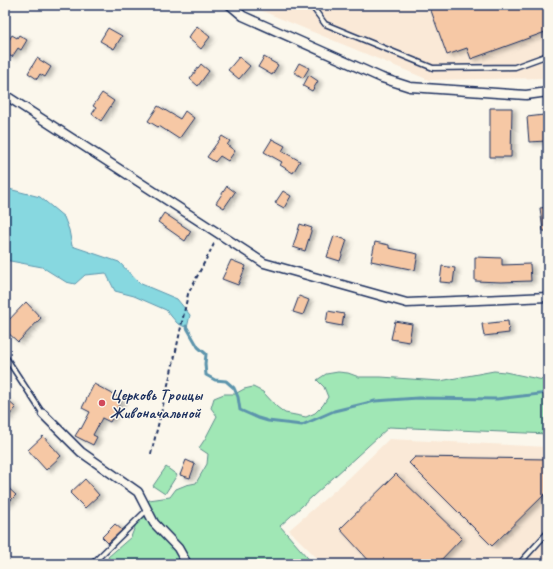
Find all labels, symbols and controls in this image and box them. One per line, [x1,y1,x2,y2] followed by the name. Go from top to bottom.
[110,385,203,423] place label: Церковь Троицы Живоначальной
[97,398,107,408] marker: Церковь Троицы Живоначальной

